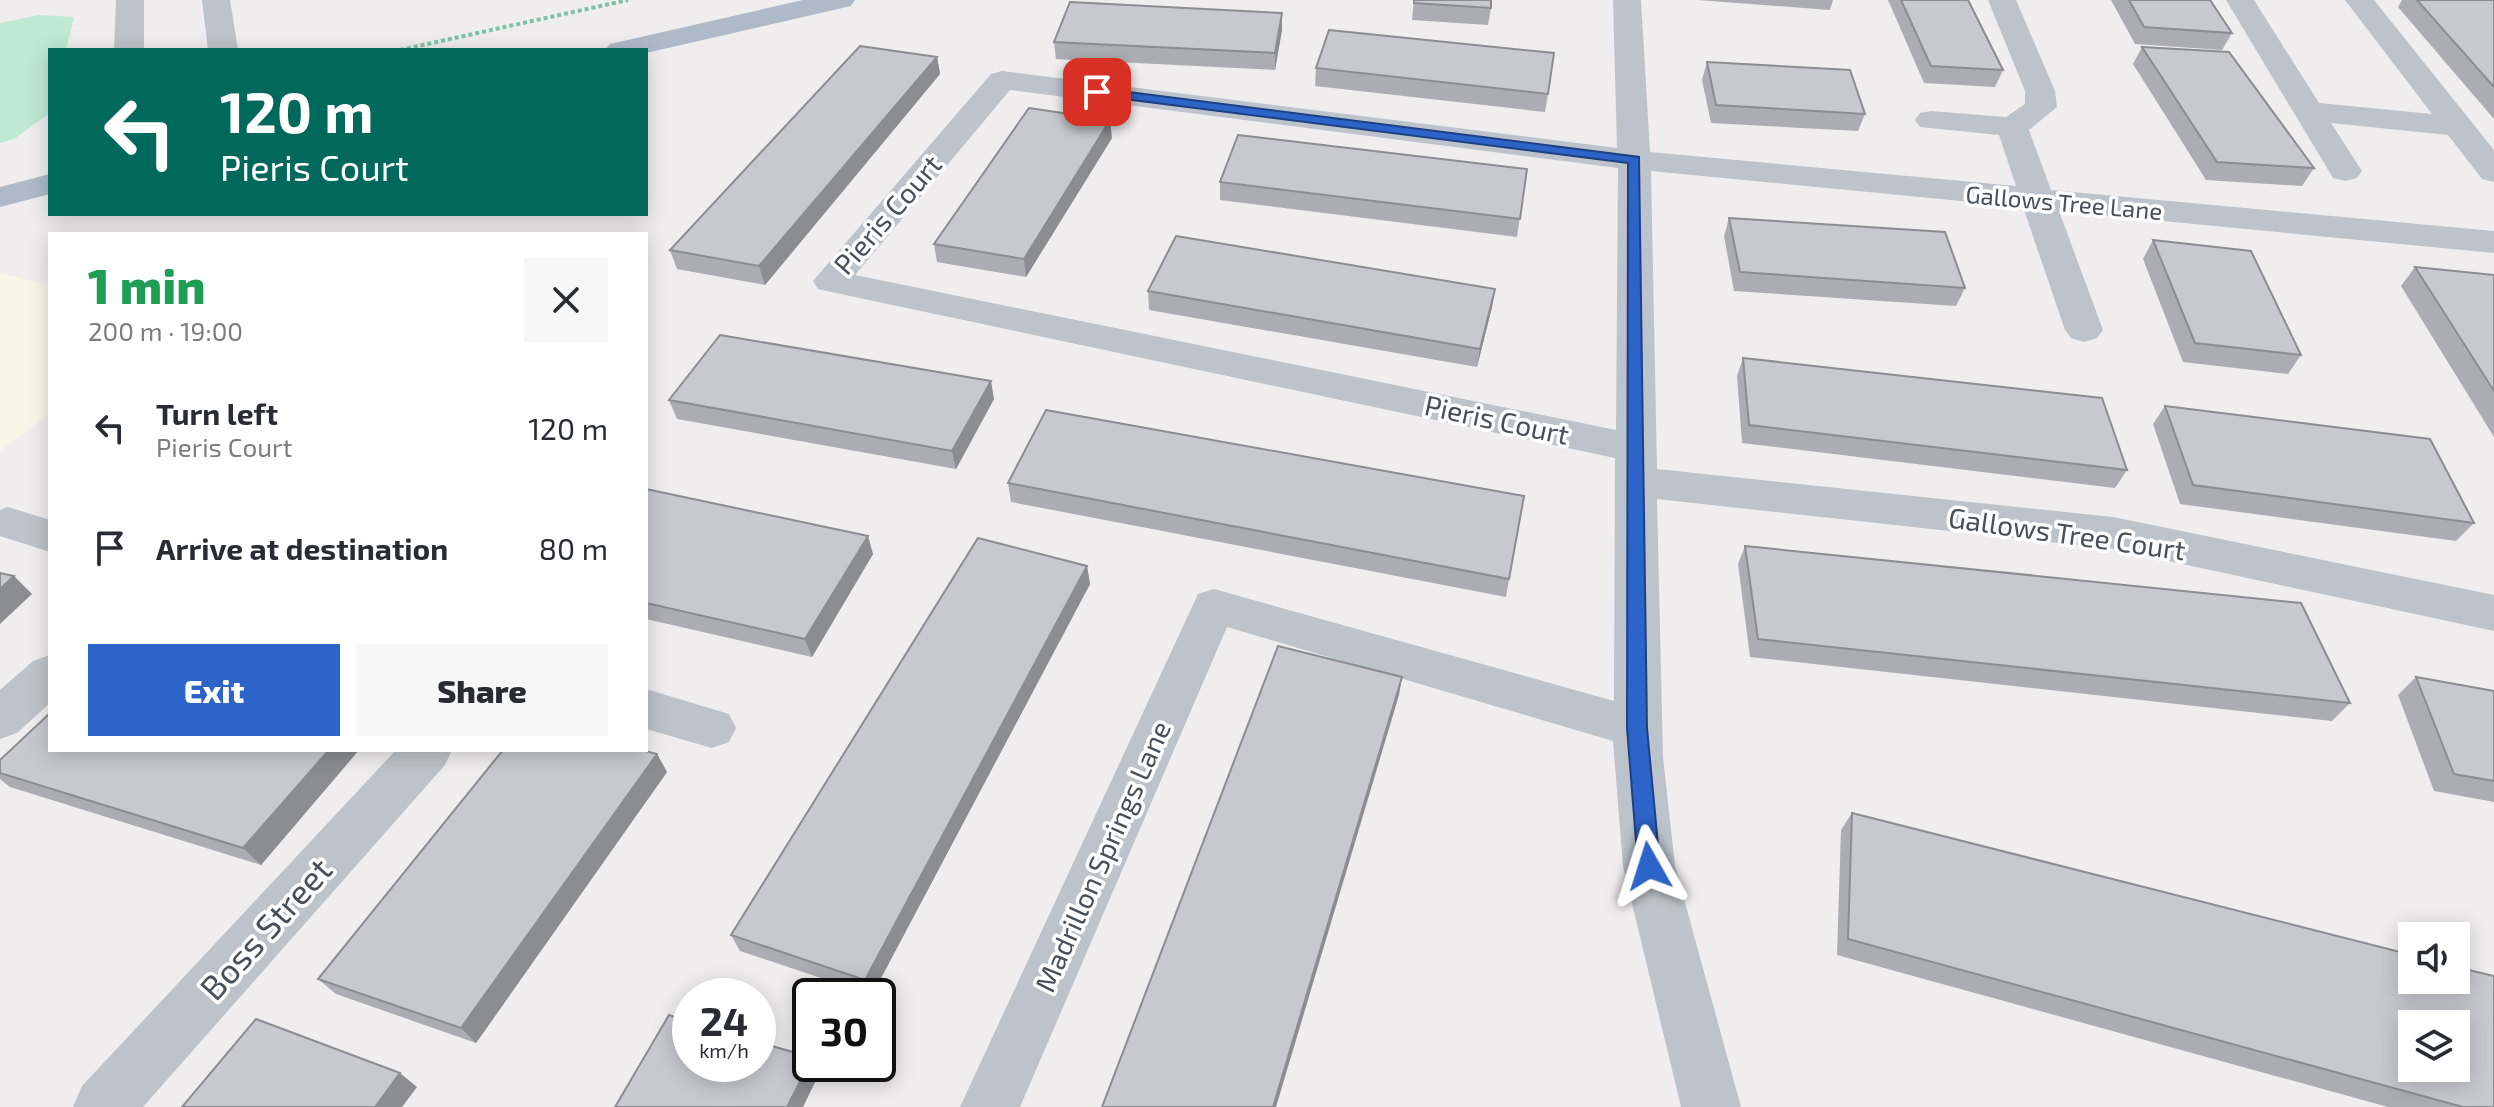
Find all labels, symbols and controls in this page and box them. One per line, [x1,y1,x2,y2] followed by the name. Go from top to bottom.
[1063,58,1131,126] pin
[1075,70,1119,114] icon: arrive
[220,77,374,144] text: 120 m
[88,80,192,184] icon: left
[220,145,409,188] text: Pieris Court
[826,147,948,281] street label: Pieris Court
[1964,179,2164,225] street label: Gallows Tree Lane
[88,256,206,314] text: 1 min
[524,258,608,342] button: close
[88,315,243,346] text: 200 m · 19:00
[1422,387,1572,451] street label: Pieris Court
[156,395,278,431] text: Turn left
[88,406,132,450] icon: left
[528,410,608,446] text: 120 m
[156,431,292,462] text: Pieris Court
[1946,500,2188,566] street label: Gallows Tree Court
[88,526,132,570] icon: arrive
[156,530,448,566] text: Arrive at destination
[539,530,608,566] text: 80 m
[88,644,340,736] button: Exit
[356,644,608,736] button: Share
[1027,715,1177,997] street label: Madrillon Springs Lane
[1607,824,1691,908] position arrow
[191,848,339,1007] street label: Boss Street
[2398,922,2470,1082] map controls
[2398,922,2470,994] button: sound
[792,978,896,1082] speed limit sign: 30
[700,996,748,1044] text: 24
[2398,1010,2470,1082] button: layers
[699,1038,749,1062] text: km/h

